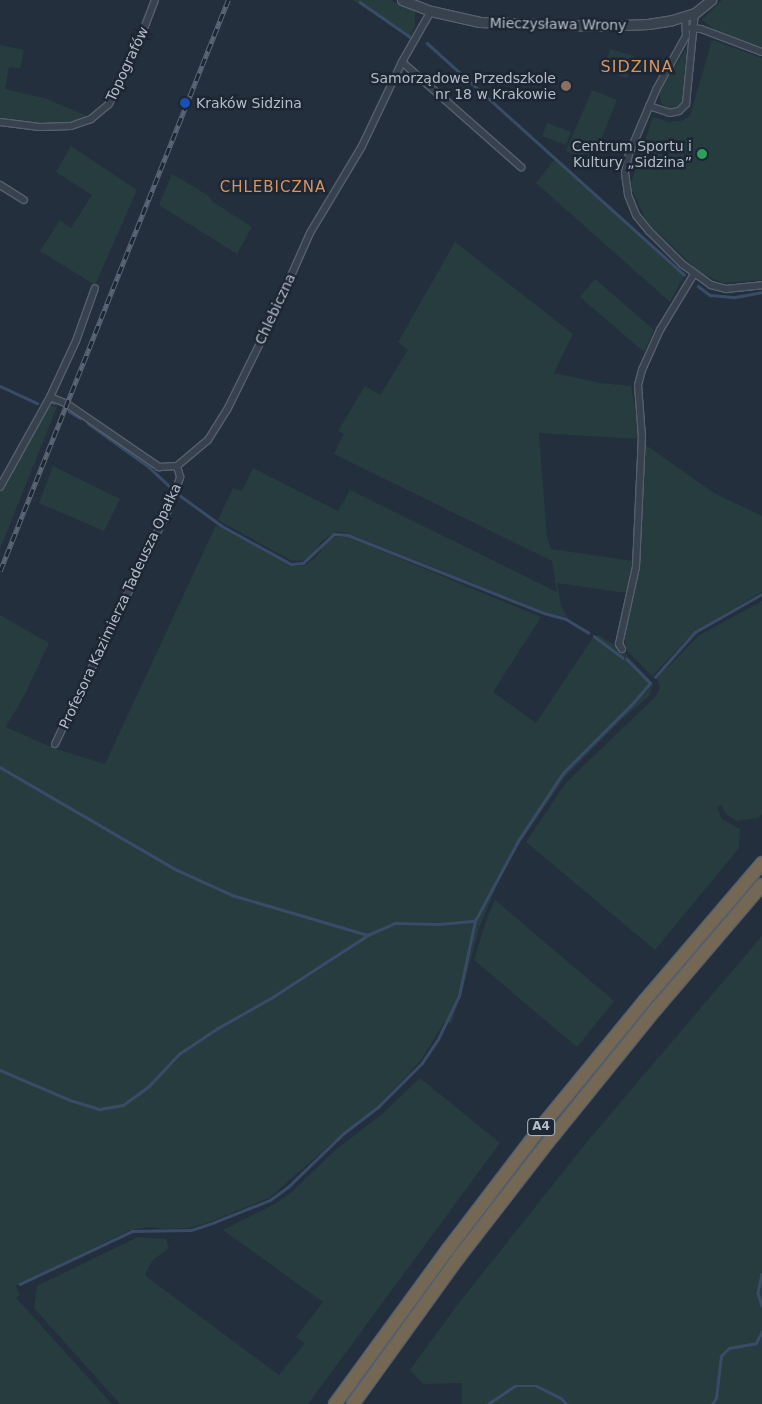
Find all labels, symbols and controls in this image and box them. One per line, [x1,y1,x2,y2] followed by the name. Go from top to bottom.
[490,14,626,34] street label: Mieczysława Wrony
[102,24,152,104] street label: Topografów
[600,57,674,77] district label: SIDZINA
[371,70,556,102] place label: Samorządowe Przedszkole nr 18 w Krakowie
[560,80,572,92] marker: Samorządowe Przedszkole nr 18 w Krakowie
[196,95,302,111] place label: Kraków Sidzina
[178,96,192,110] marker: Kraków Sidzina
[572,138,692,170] place label: Centrum Sportu i Kultury „Sidzina”
[696,148,708,160] marker: Centrum Sportu i Kultury „Sidzina”
[218,179,328,197] district label: CHLEBICZNA
[251,271,299,347] street label: Chlebiczna
[56,480,184,732] street label: Profesora Kazimierza Tadeusza Opałka
[526,1118,556,1136] road number: A4

